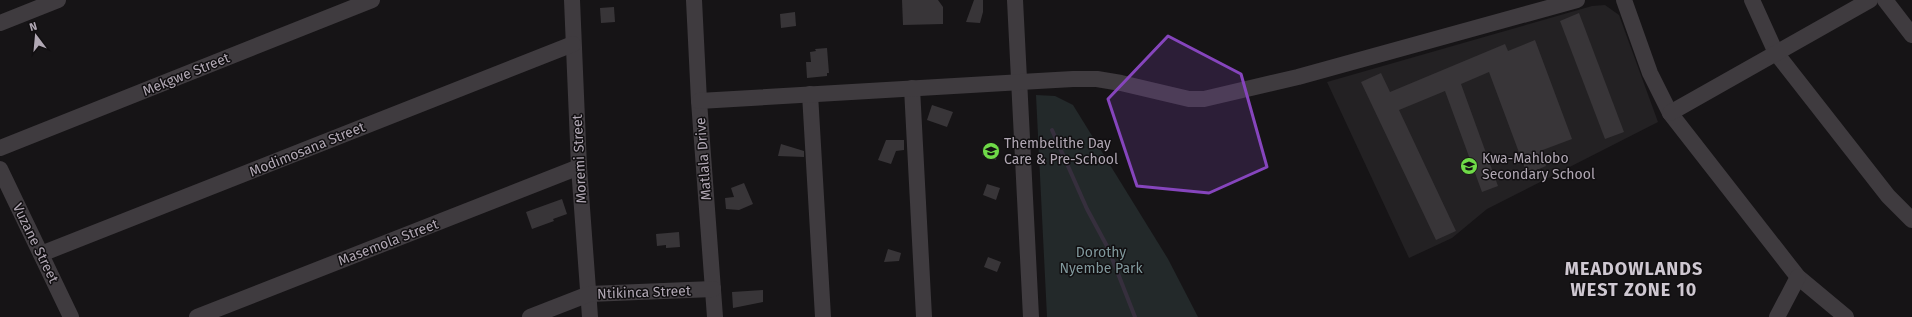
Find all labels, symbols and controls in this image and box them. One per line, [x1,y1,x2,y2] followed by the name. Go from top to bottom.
[16,16,56,56] north arrow
[28,20,39,34] text: N
[140,49,233,100] street label: Mekgwe Street
[569,113,590,204] street label: Moremi Street
[692,117,715,201] street label: Matlala Drive
[247,118,368,180] street label: Modimosana Street
[1004,135,1118,168] place label: Thembelithe Day Care & Pre-School
[981,141,1001,161] school or university icon: Thembelithe Day Care & Pre-School
[1482,150,1595,183] place label: Kwa-Mahlobo Secondary School
[1459,156,1479,176] school or university icon: Kwa-Mahlobo Secondary School
[9,201,63,287] street label: Vuzane Street
[336,215,442,269] street label: Masemola Street
[1059,244,1143,277] park label: Dorothy Nyembe Park
[1565,258,1703,301] district label: MEADOWLANDS WEST ZONE 10
[597,282,692,303] street label: Ntikinca Street

